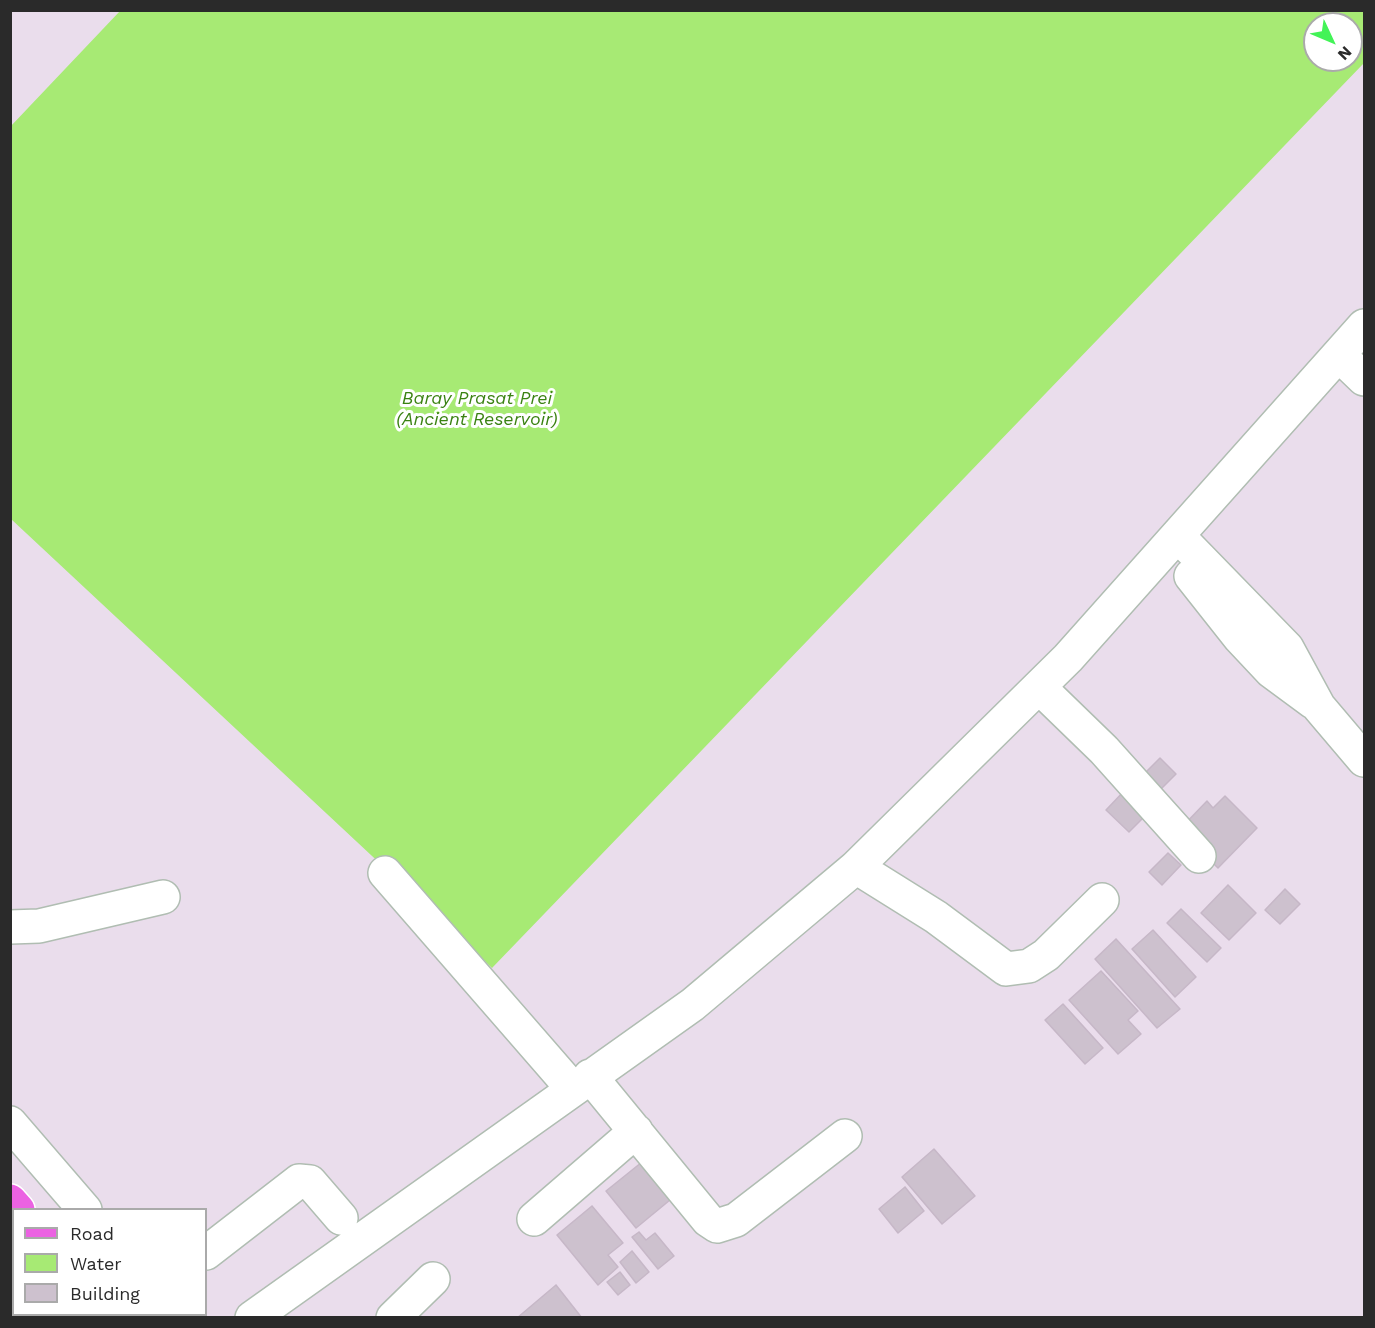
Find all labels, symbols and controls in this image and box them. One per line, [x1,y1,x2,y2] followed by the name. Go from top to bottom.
[1303,12,1363,72] north arrow
[1334,43,1356,64] text: N
[396,388,558,430] water label: Baray Prasat Prei (Ancient Reservoir)
[12,1208,207,1316] legend
[70,1223,114,1244] text: Road
[70,1253,122,1274] text: Water
[70,1283,140,1304] text: Building

